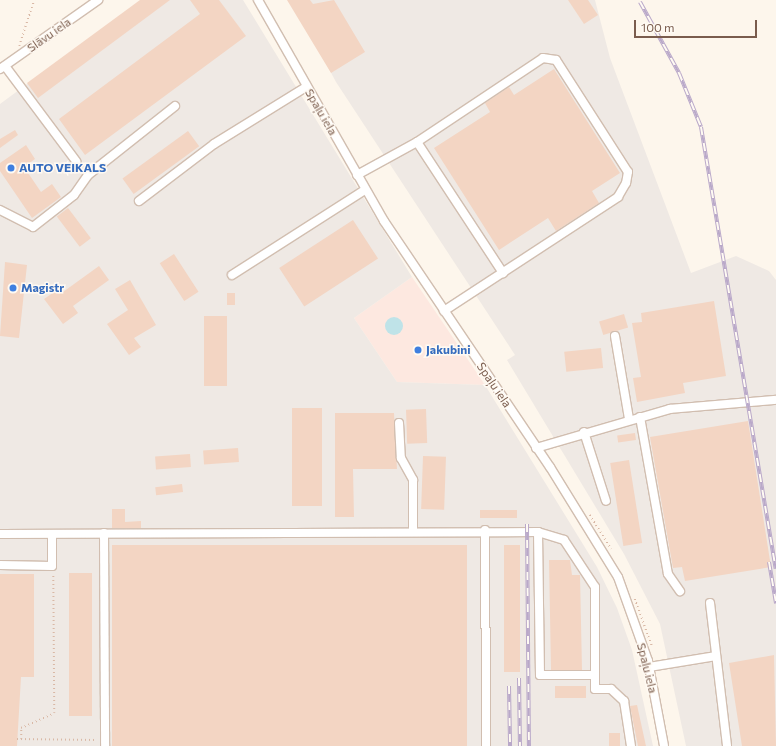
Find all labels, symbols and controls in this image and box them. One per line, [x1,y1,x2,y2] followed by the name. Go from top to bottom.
[636,12,759,38] scale bar
[24,15,74,55] street label: Slāvu iela
[641,20,675,34] text: 100 m
[302,86,340,138] street label: Spaļu iela
[19,161,106,175] place label: AUTO VEIKALS
[6,163,16,173] marker: AUTO VEIKALS
[21,281,64,295] place label: Magistr
[8,283,18,293] marker: Magistr
[426,343,471,357] place label: Jakubini
[413,345,423,355] marker: Jakubini
[474,360,514,410] street label: Spaļu iela
[634,641,660,695] street label: Spaļu iela

